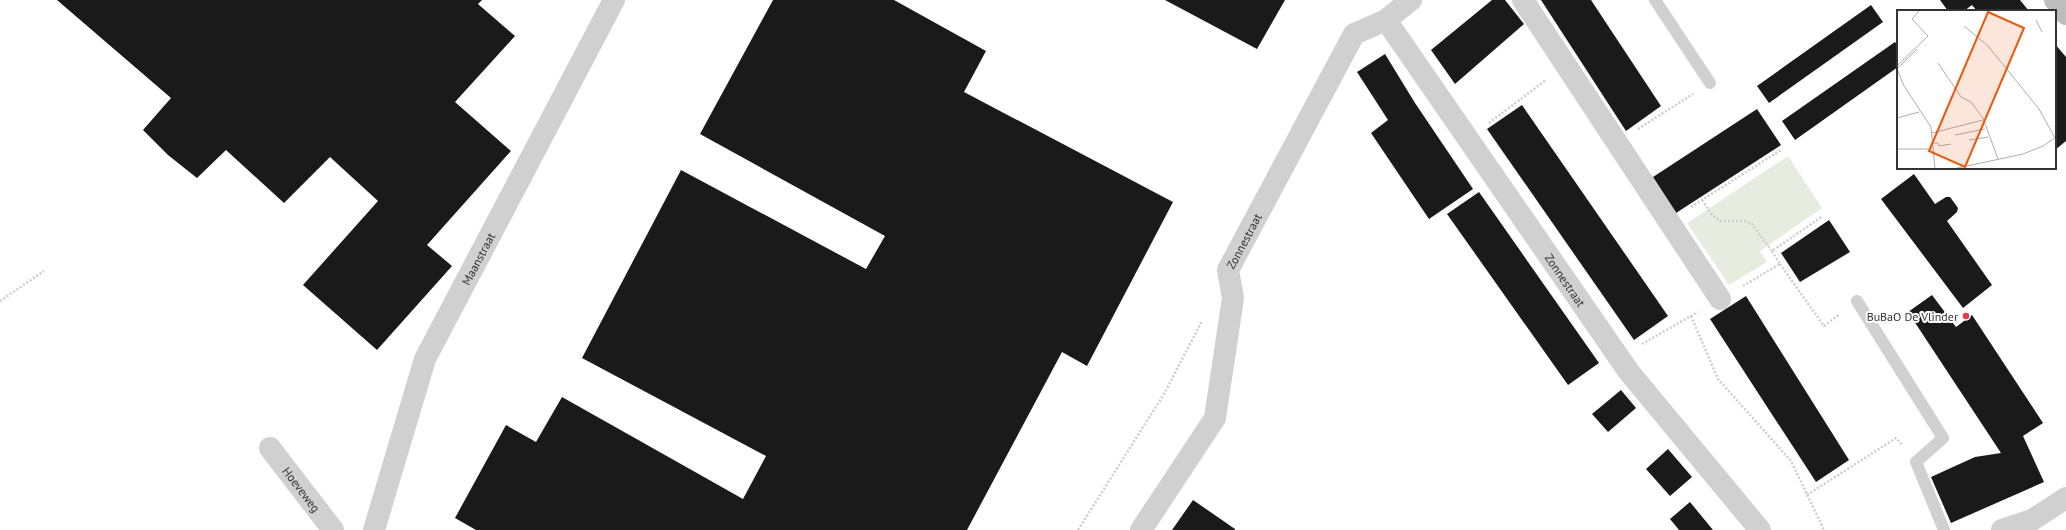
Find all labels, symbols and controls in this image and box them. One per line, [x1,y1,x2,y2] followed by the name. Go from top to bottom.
[1897,10,2056,169] inset map
[1223,211,1264,271] street label: Zonnestraat
[458,230,498,287] street label: Maanstraat
[1542,251,1589,309] street label: Zonnestraat
[1867,309,1958,324] place label: BuBaO De Vlinder
[1961,311,1971,321] marker: BuBaO De Vlinder
[280,464,324,515] street label: Hoeveweg

